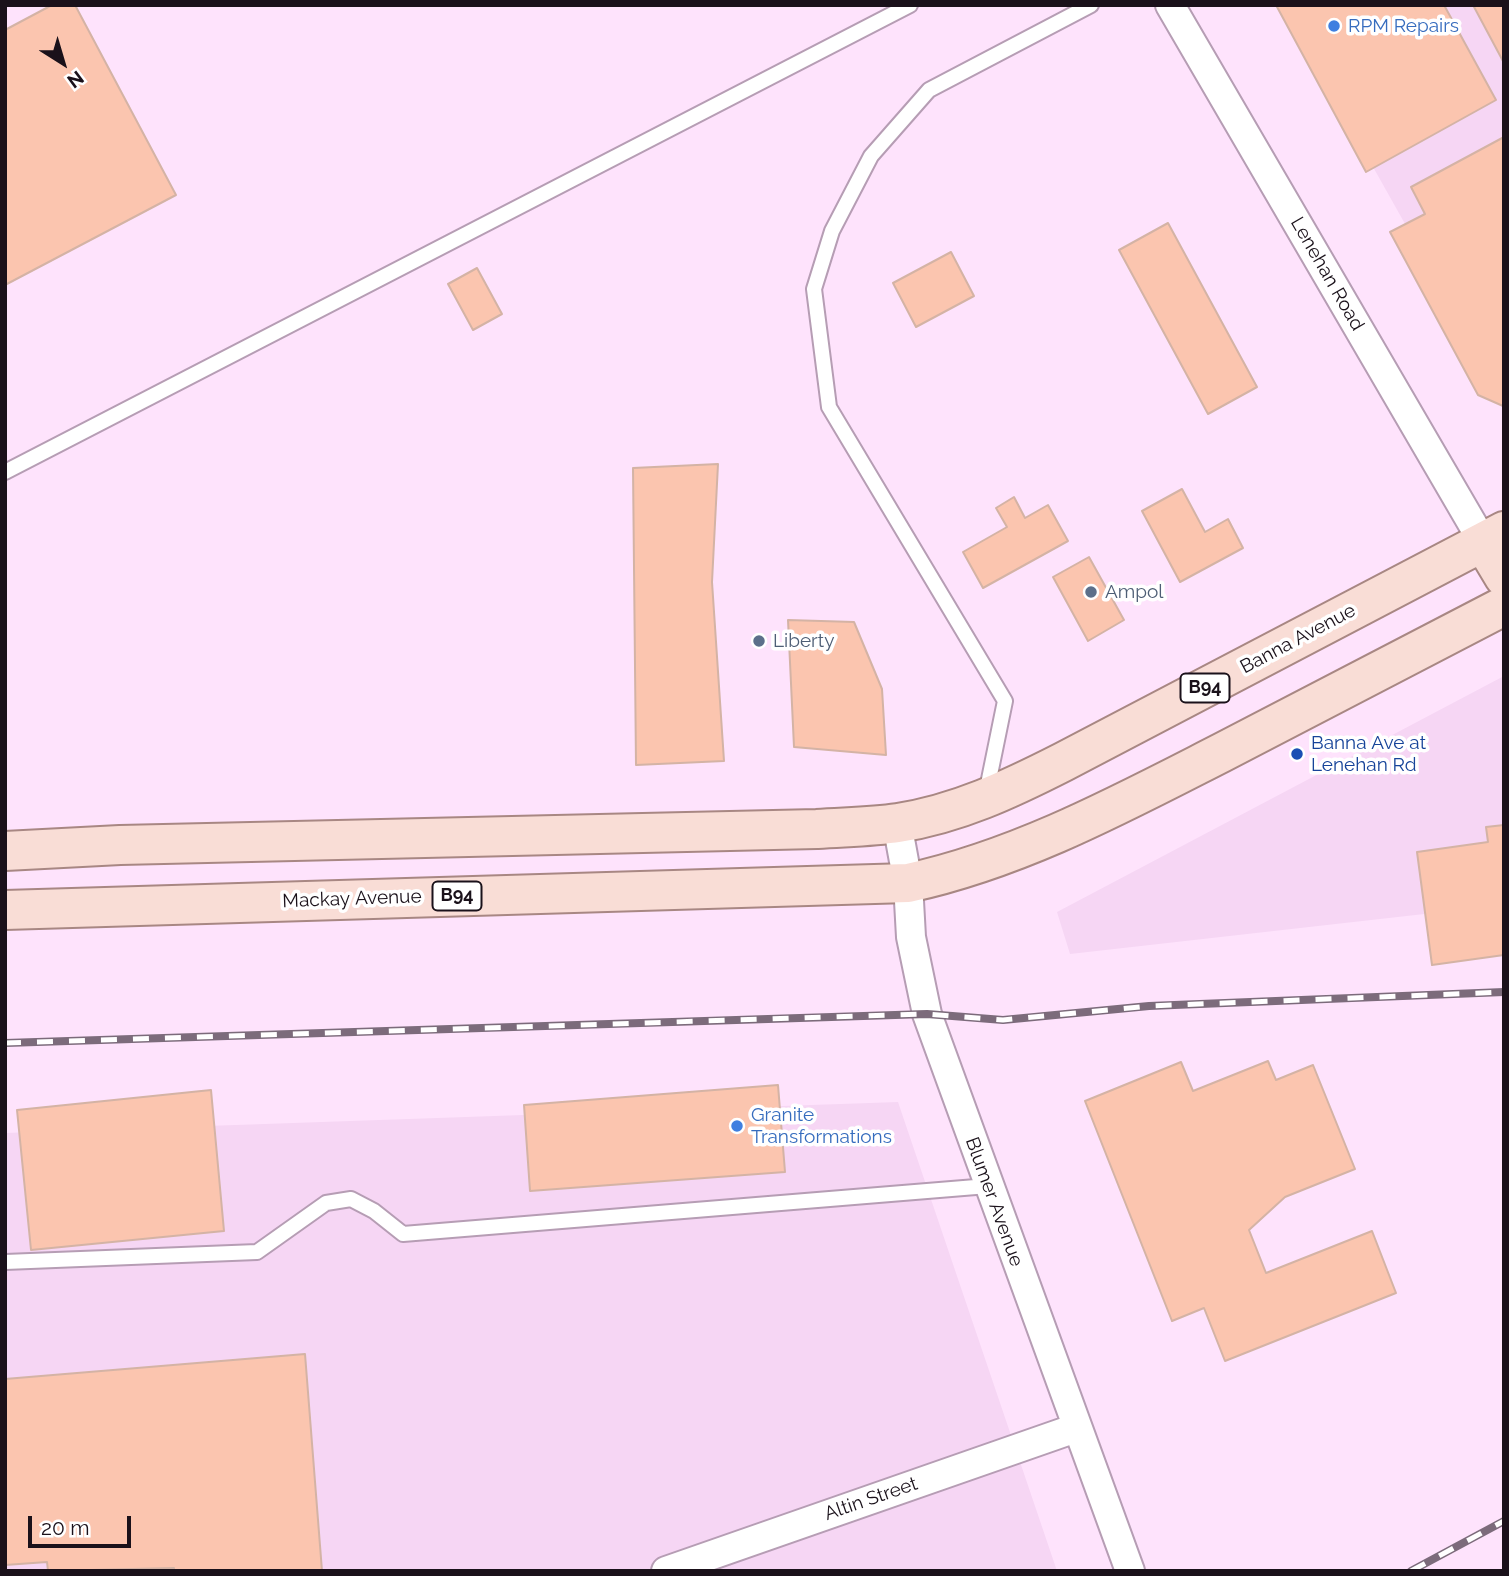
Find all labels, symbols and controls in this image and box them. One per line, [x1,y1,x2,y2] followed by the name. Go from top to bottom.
[1348,15,1459,37] place label: RPM Repairs
[1326,18,1342,34] marker: RPM Repairs
[28,28,98,98] north arrow
[63,67,88,93] text: N
[1285,213,1369,335] street label: Lenehan Road
[1105,581,1164,603] place label: Ampol
[1083,584,1099,600] marker: Ampol
[1237,599,1359,679] street label: Banna Avenue
[773,630,834,652] place label: Liberty
[751,633,767,649] marker: Liberty
[1180,674,1230,702] road number: B94
[1311,732,1426,776] place label: Banna Ave at Lenehan Rd
[1289,746,1305,762] marker: Banna Ave at Lenehan Rd
[433,882,482,911] road number: B94
[282,885,422,913] street label: Mackay Avenue
[751,1104,892,1148] place label: Granite Transformations
[729,1118,745,1134] marker: Granite Transformations
[960,1134,1028,1270] street label: Blumer Avenue
[821,1472,921,1526] street label: Altin Street
[32,1502,135,1546] scale bar
[41,1515,89,1540] text: 20 m

